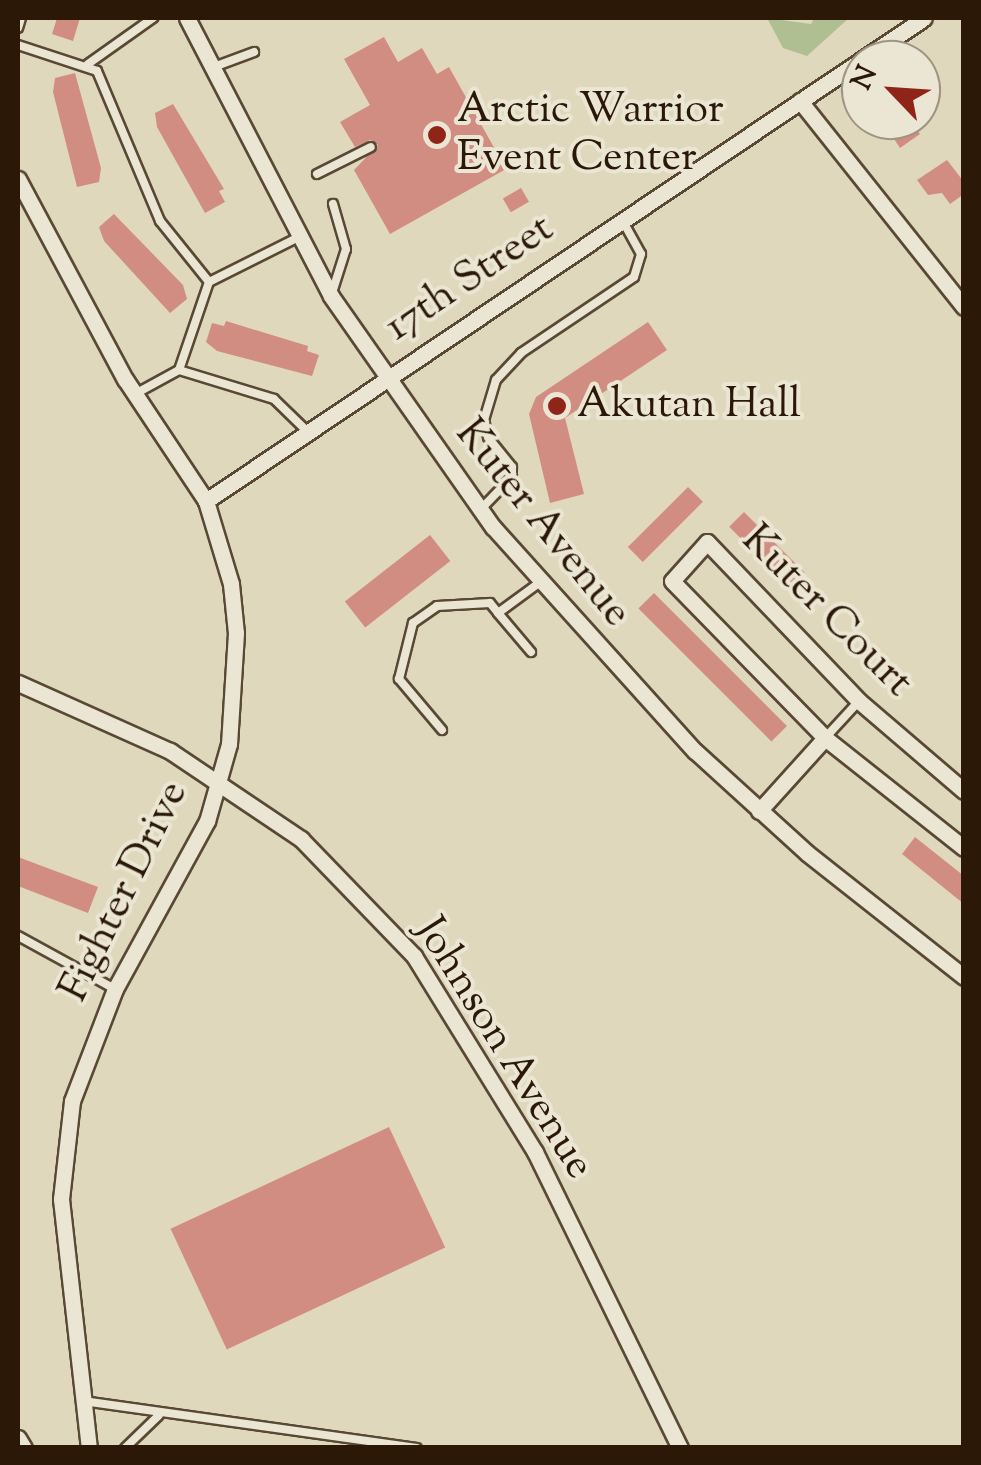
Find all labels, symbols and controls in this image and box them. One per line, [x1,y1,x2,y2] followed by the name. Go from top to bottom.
[841,40,941,140] north arrow
[843,60,888,97] text: N
[457,86,724,184] place label: Arctic Warrior Event Center
[426,124,448,146] marker: Arctic Warrior Event Center
[376,205,564,353] street label: 17th Street
[577,381,801,431] place label: Akutan Hall
[546,395,568,417] marker: Akutan Hall
[443,410,641,638] street label: Kuter Avenue
[730,516,922,708] street label: Kuter Court
[50,774,200,1010] street label: Fighter Drive
[403,909,603,1189] street label: Johnson Avenue

